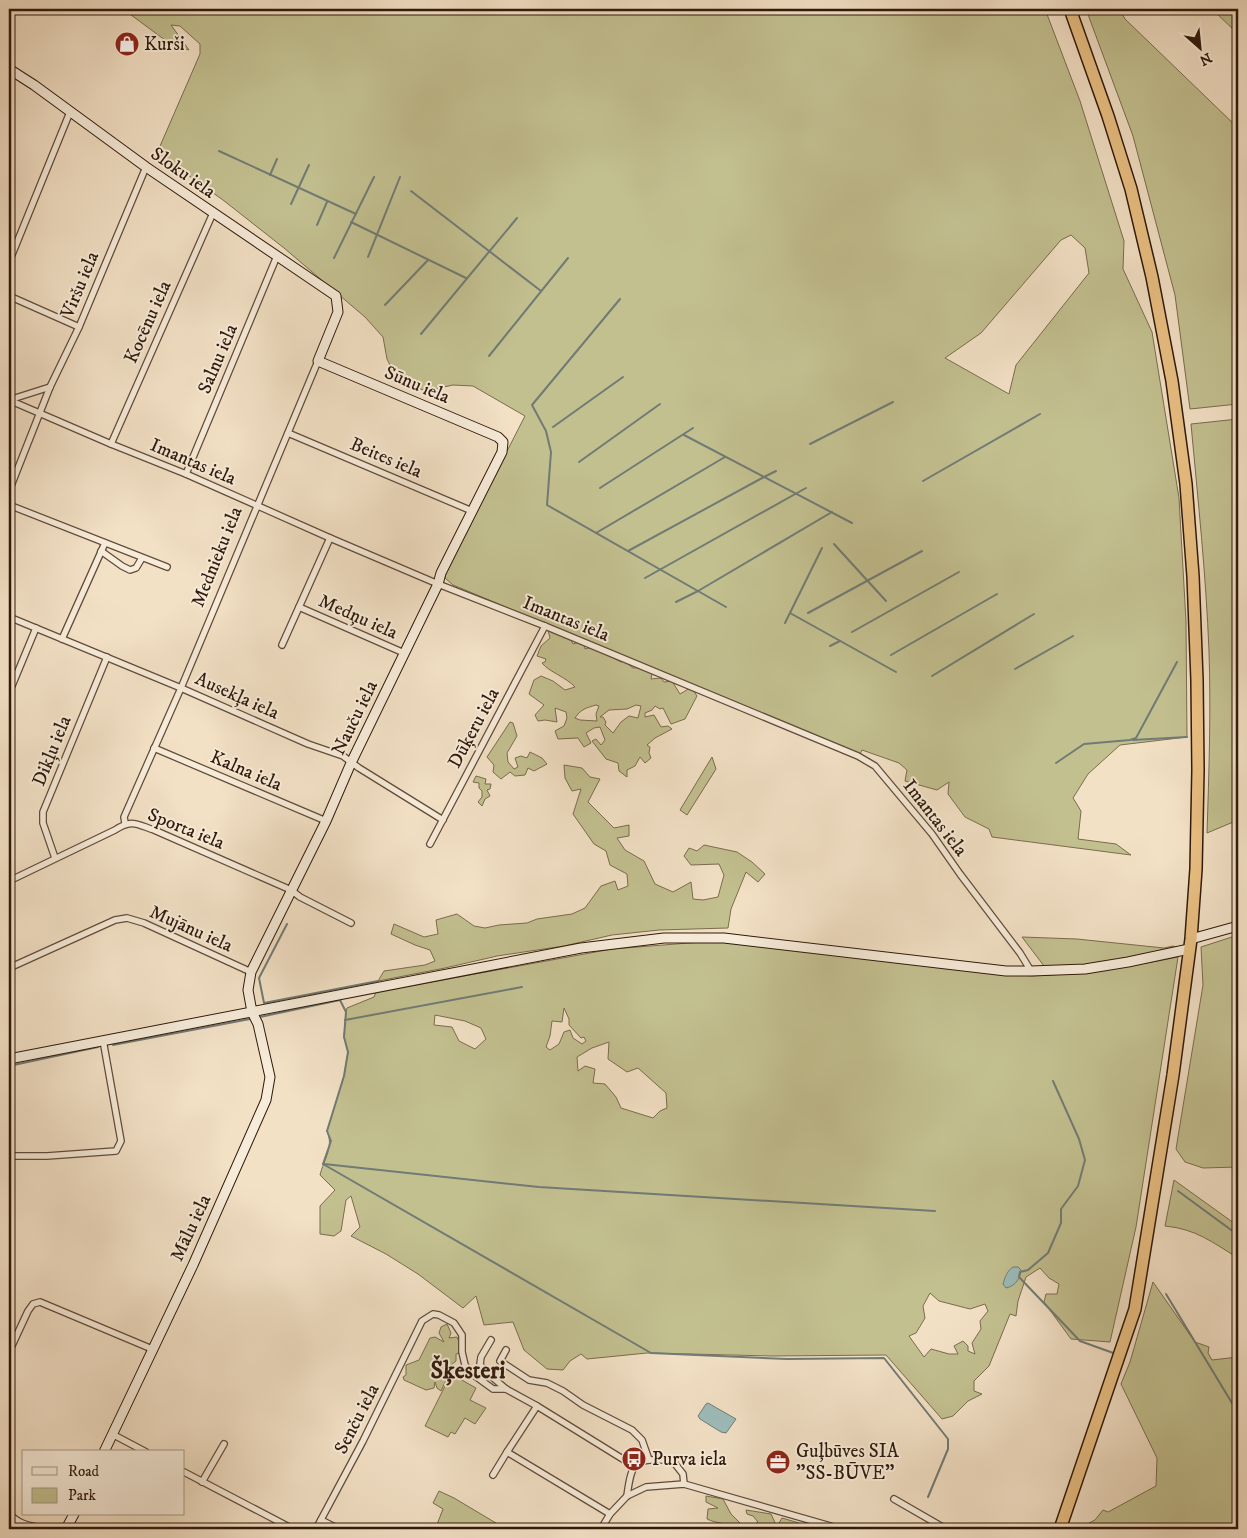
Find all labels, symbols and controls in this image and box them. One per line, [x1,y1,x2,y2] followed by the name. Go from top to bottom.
[1174,22,1224,72] north arrow
[114,31,140,57] shop icon: Kurši
[144,33,185,56] place label: Kurši
[1196,48,1215,70] text: N
[146,142,220,204] street label: Sloku iela
[55,248,104,323] street label: Viršu iela
[120,277,176,367] street label: Kocēnu iela
[193,321,243,397] street label: Salnu iela
[381,361,453,409] street label: Sūnu iela
[347,433,425,483] street label: Beites iela
[147,434,239,490] street label: Imantas iela
[186,503,248,611] street label: Mednieku iela
[315,589,401,645] street label: Medņu iela
[519,591,613,647] street label: Imantas iela
[192,667,282,725] street label: Ausekļa iela
[327,677,383,759] street label: Nauču iela
[443,684,505,772] street label: Dūķeru iela
[27,712,77,790] street label: Dikļu iela
[207,746,285,796] street label: Kalna iela
[898,775,972,861] street label: Imantas iela
[144,803,228,855] street label: Sporta iela
[146,900,236,958] street label: Mujānu iela
[166,1191,216,1265] street label: Mālu iela
[431,1355,505,1386] district label: Šķesteri
[330,1380,384,1458] street label: Senču iela
[796,1440,900,1485] place label: Guļbūves SIA "SS-BŪVE"
[621,1446,647,1472] bus stop icon: Purva iela
[652,1448,727,1471] place label: Purva iela
[765,1449,791,1475] office icon: Guļbūves SIA "SS-BŪVE"
[22,1450,185,1516] legend
[68,1462,100,1481] text: Road
[68,1486,97,1505] text: Park

